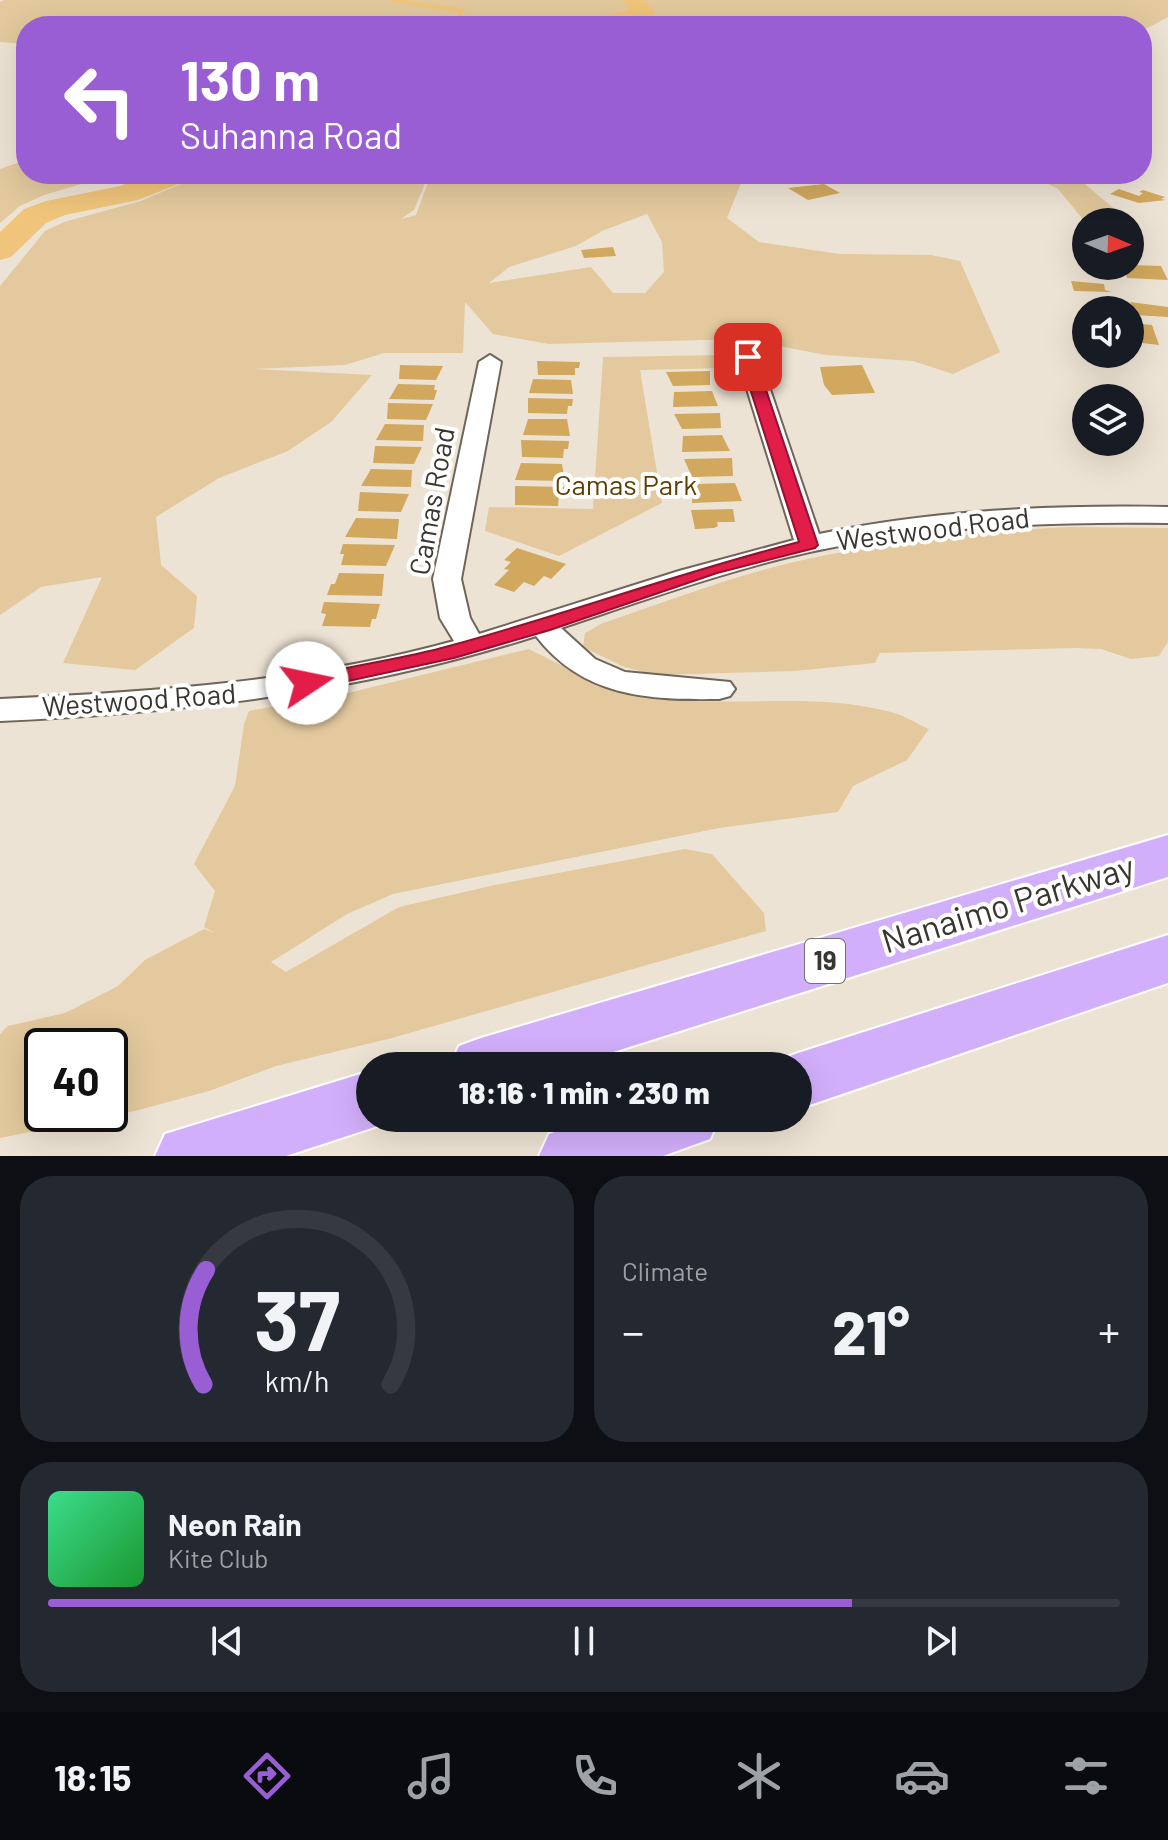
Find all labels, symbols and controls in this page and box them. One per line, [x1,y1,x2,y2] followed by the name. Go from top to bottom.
[180,45,320,112] text: 130 m
[48,48,152,152] icon: left
[180,113,402,156] text: Suhanna Road
[1072,208,1144,280] north arrow
[1072,208,1144,456] map controls
[1072,296,1144,368] button: sound
[714,323,782,391] pin
[726,335,770,379] icon: arrive
[1072,384,1144,456] button: layers
[401,424,461,577] street label: Camas Road
[555,467,697,501] park label: Camas Park
[834,499,1031,557] street label: Westwood Road
[265,641,349,725] position arrow
[41,675,237,723] street label: Westwood Road
[876,845,1139,960] street label: Nanaimo Parkway
[805,939,845,983] road number: 19
[24,1028,128,1132] speed limit sign: 40
[458,1074,710,1110] text: 18:16 · 1 min · 230 m
[622,1255,708,1286] text: Climate
[254,1268,340,1368] text: 37
[832,1295,910,1367] text: 21°
[622,1304,644,1357] text: −
[1098,1304,1120,1357] text: +
[265,1363,329,1398] text: km/h
[168,1506,302,1542] text: Neon Rain
[168,1542,269,1573] text: Kite Club
[205,1619,249,1663] icon: previous
[562,1619,606,1663] icon: pause
[919,1619,963,1663] icon: next
[239,1748,295,1804] icon: directions
[403,1748,459,1804] icon: music
[567,1748,623,1804] icon: phone
[731,1748,787,1804] icon: climate
[894,1748,950,1804] icon: car
[1058,1748,1114,1804] icon: filters
[54,1755,131,1798] text: 18:15

